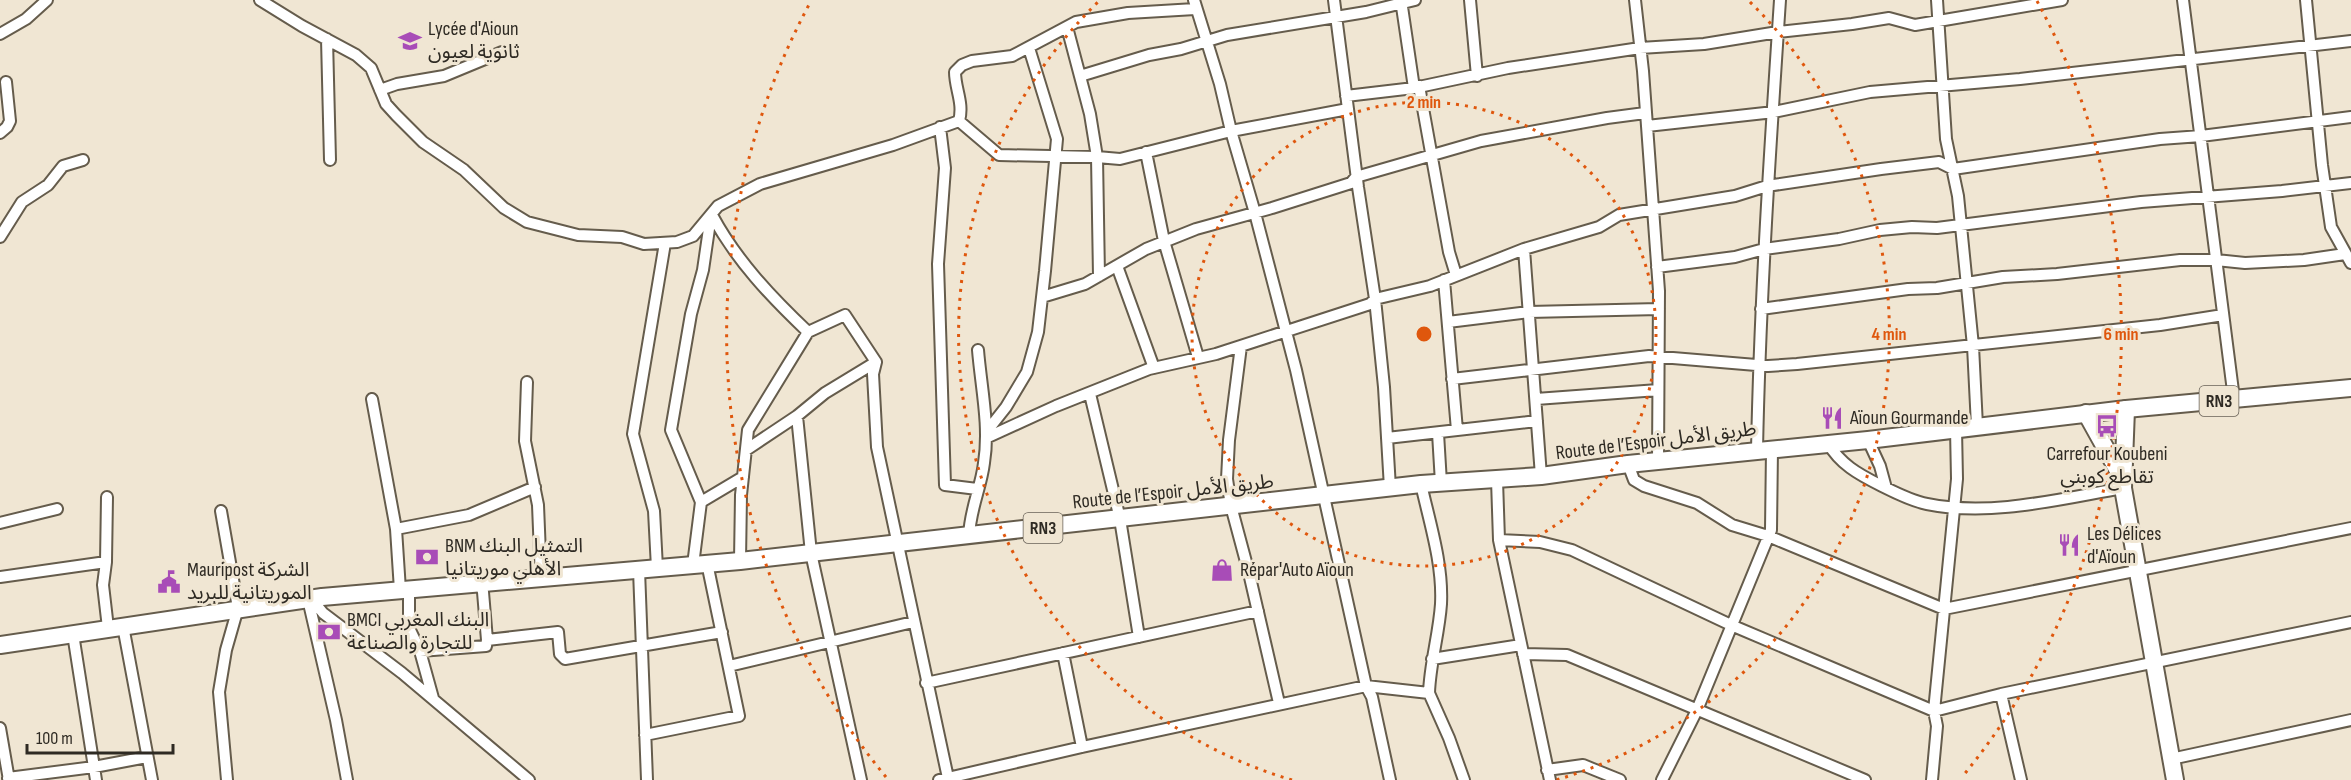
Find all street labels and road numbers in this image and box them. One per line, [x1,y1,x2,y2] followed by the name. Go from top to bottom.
[2200,386,2238,416] road number: RN3
[1554,417,1758,465] street label: Route de l’Espoir طريق الأمل
[1071,470,1275,514] street label: Route de l’Espoir طريق الأمل
[1024,513,1062,543] road number: RN3

